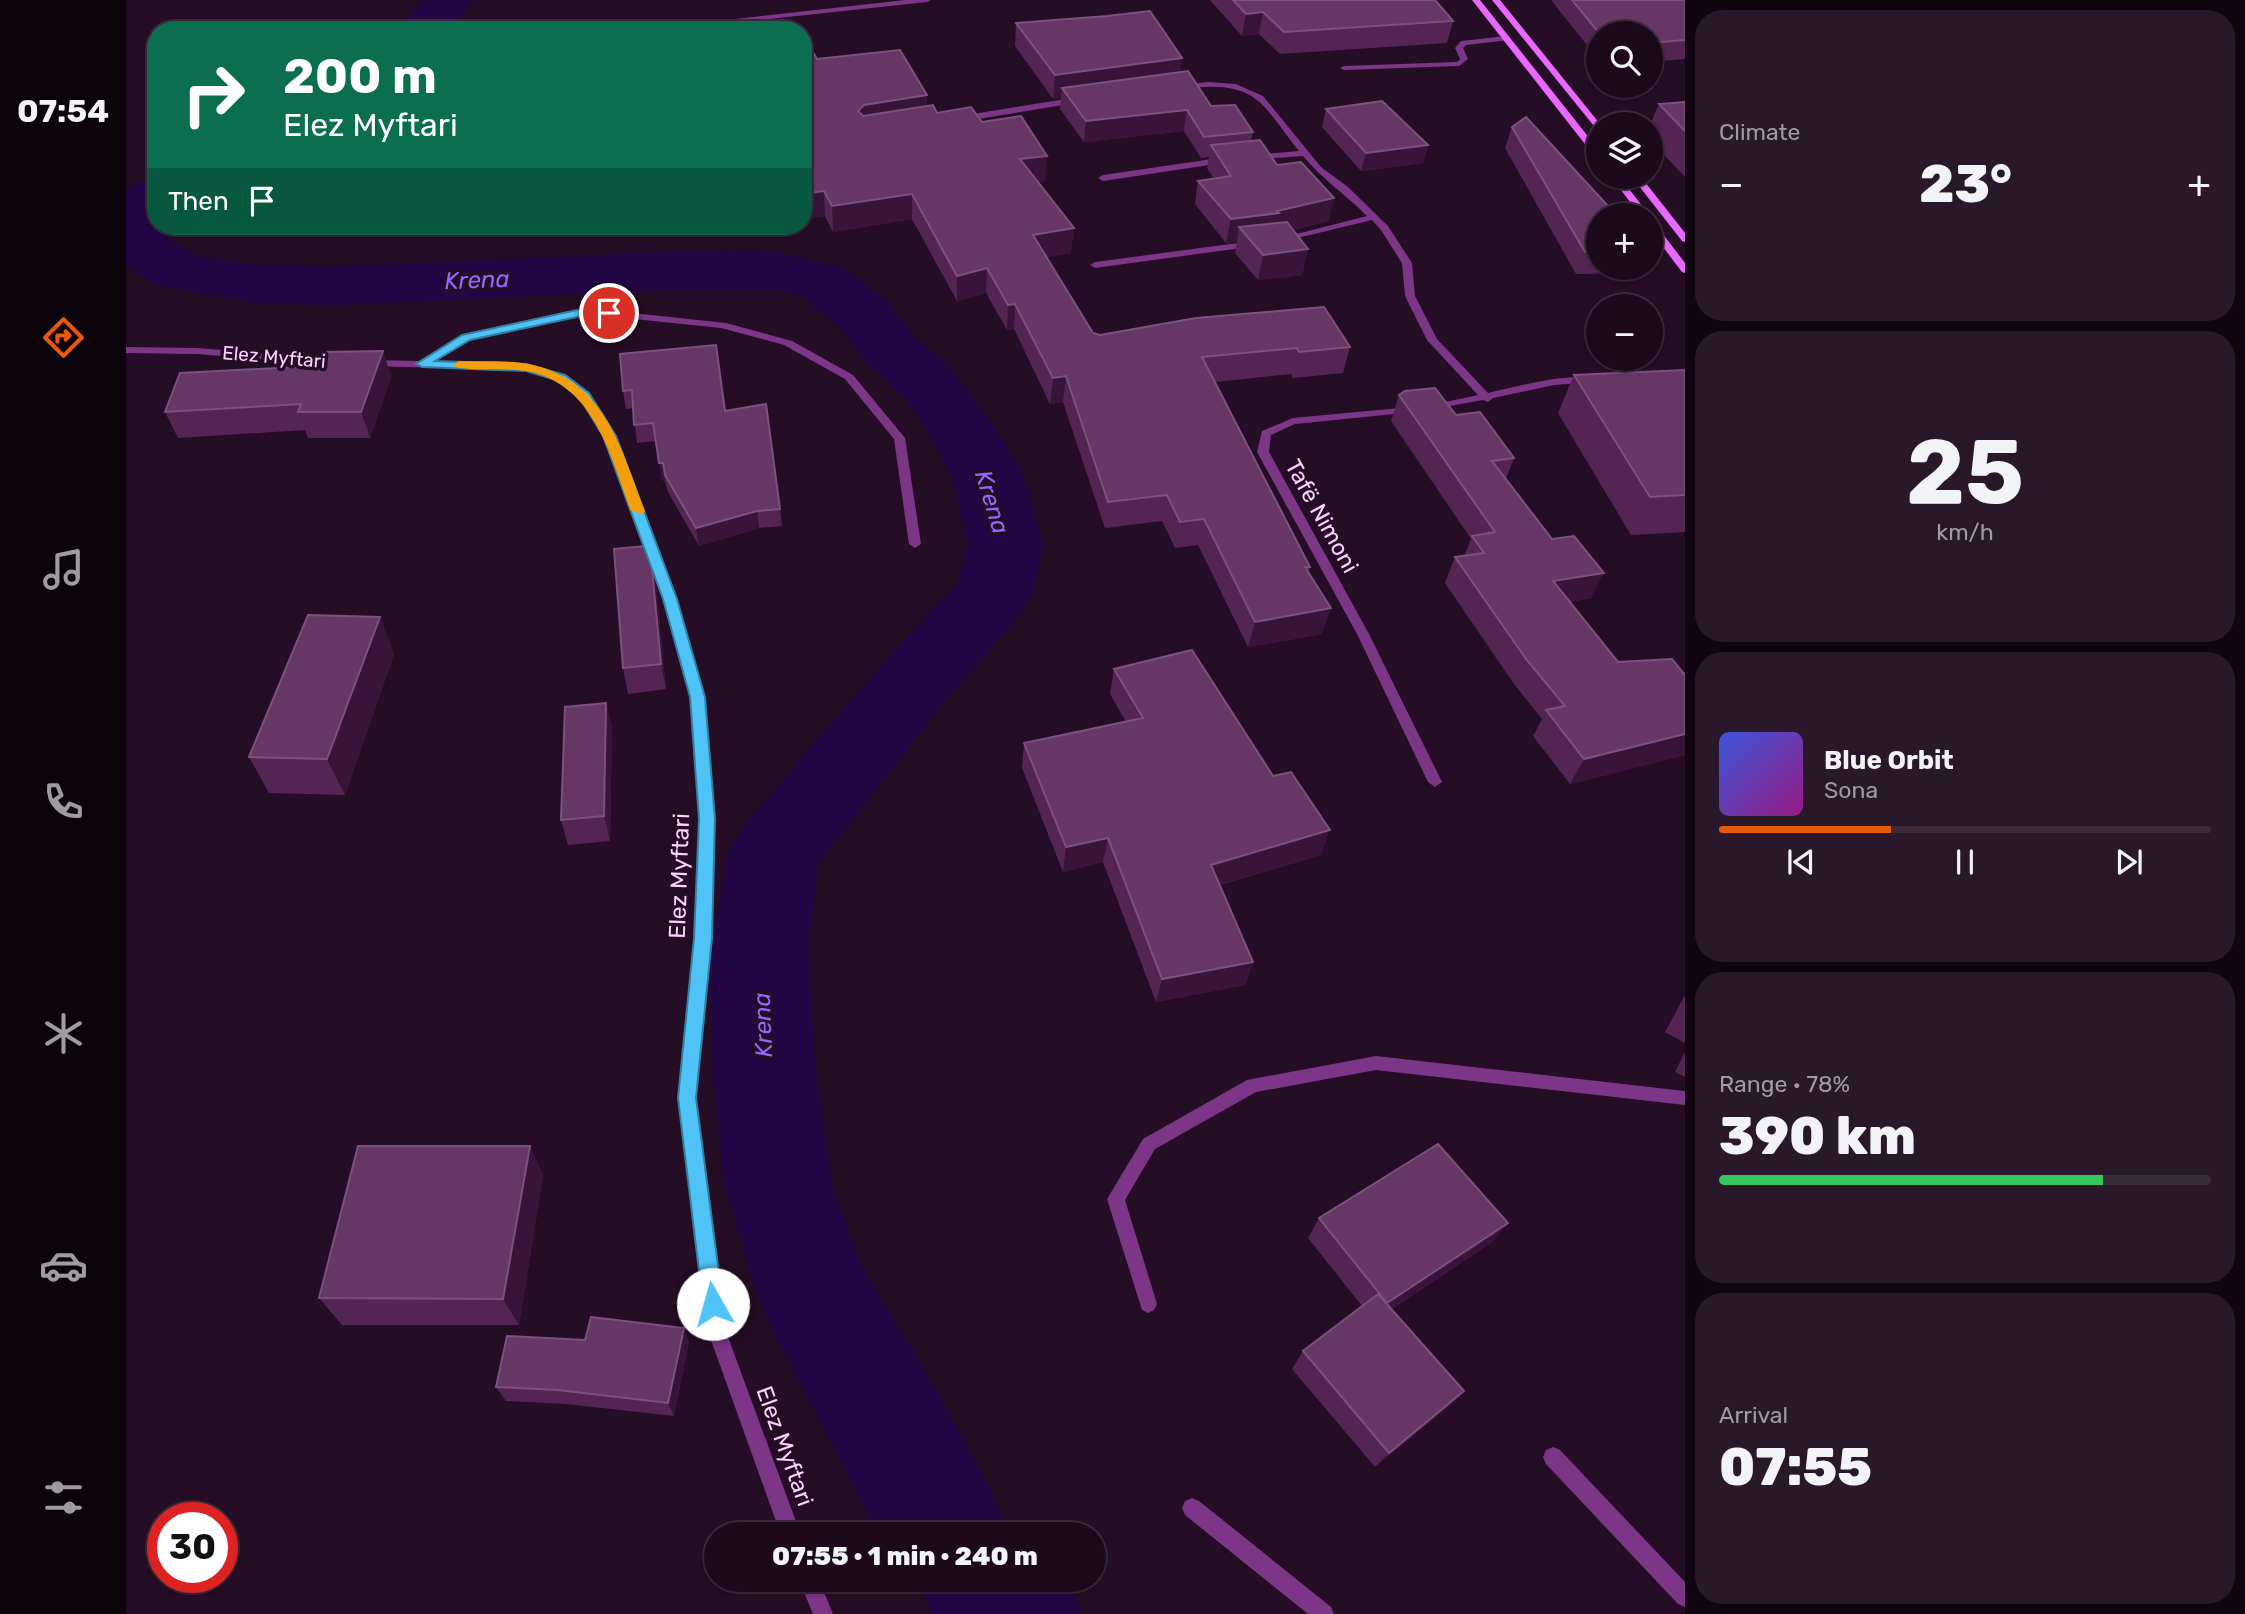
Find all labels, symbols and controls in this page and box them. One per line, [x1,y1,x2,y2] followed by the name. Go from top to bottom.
[1586,21,1663,371] map controls
[1586,21,1663,98] button: search
[283,47,437,105] text: 200 m
[168,49,259,140] icon: right
[17,92,109,130] text: 07:54
[283,106,458,144] text: Elez Myftari
[1586,112,1663,189] button: layers
[1719,118,1800,146] text: Climate
[1919,153,2012,215] text: 23°
[1719,161,1744,207] text: −
[2187,161,2211,207] text: +
[243,182,281,220] icon: arrive
[168,186,229,217] text: Then
[1586,203,1663,280] button: +
[444,265,510,295] water label: Krena
[579,283,639,343] pin
[590,294,628,332] icon: arrive
[1586,294,1663,371] button: −
[39,313,88,362] icon: directions
[221,341,327,373] street label: Elez Myftari
[1906,418,2024,526] text: 25
[1279,454,1365,578] street label: Tafë Nimoni
[969,467,1015,537] water label: Krena
[1936,518,1994,546] text: km/h
[39,545,88,594] icon: music
[1824,745,1954,776] text: Blue Orbit
[1824,776,1878,804] text: Sona
[39,777,88,826] icon: phone
[663,813,695,939] street label: Elez Myftari
[1782,843,1820,881] icon: previous
[1946,843,1984,881] icon: pause
[2110,843,2148,881] icon: next
[748,992,778,1058] water label: Krena
[39,1009,88,1058] icon: climate
[1719,1070,1850,1098] text: Range · 78%
[1719,1105,1916,1167] text: 390 km
[39,1241,88,1290] icon: car
[676,1267,750,1341] position arrow
[750,1382,820,1510] street label: Elez Myftari
[1719,1401,1788,1429] text: Arrival
[1719,1436,1872,1498] text: 07:55
[39,1473,88,1522] icon: filters
[147,1502,238,1593] speed limit sign: 30
[772,1541,1038,1572] text: 07:55 · 1 min · 240 m

